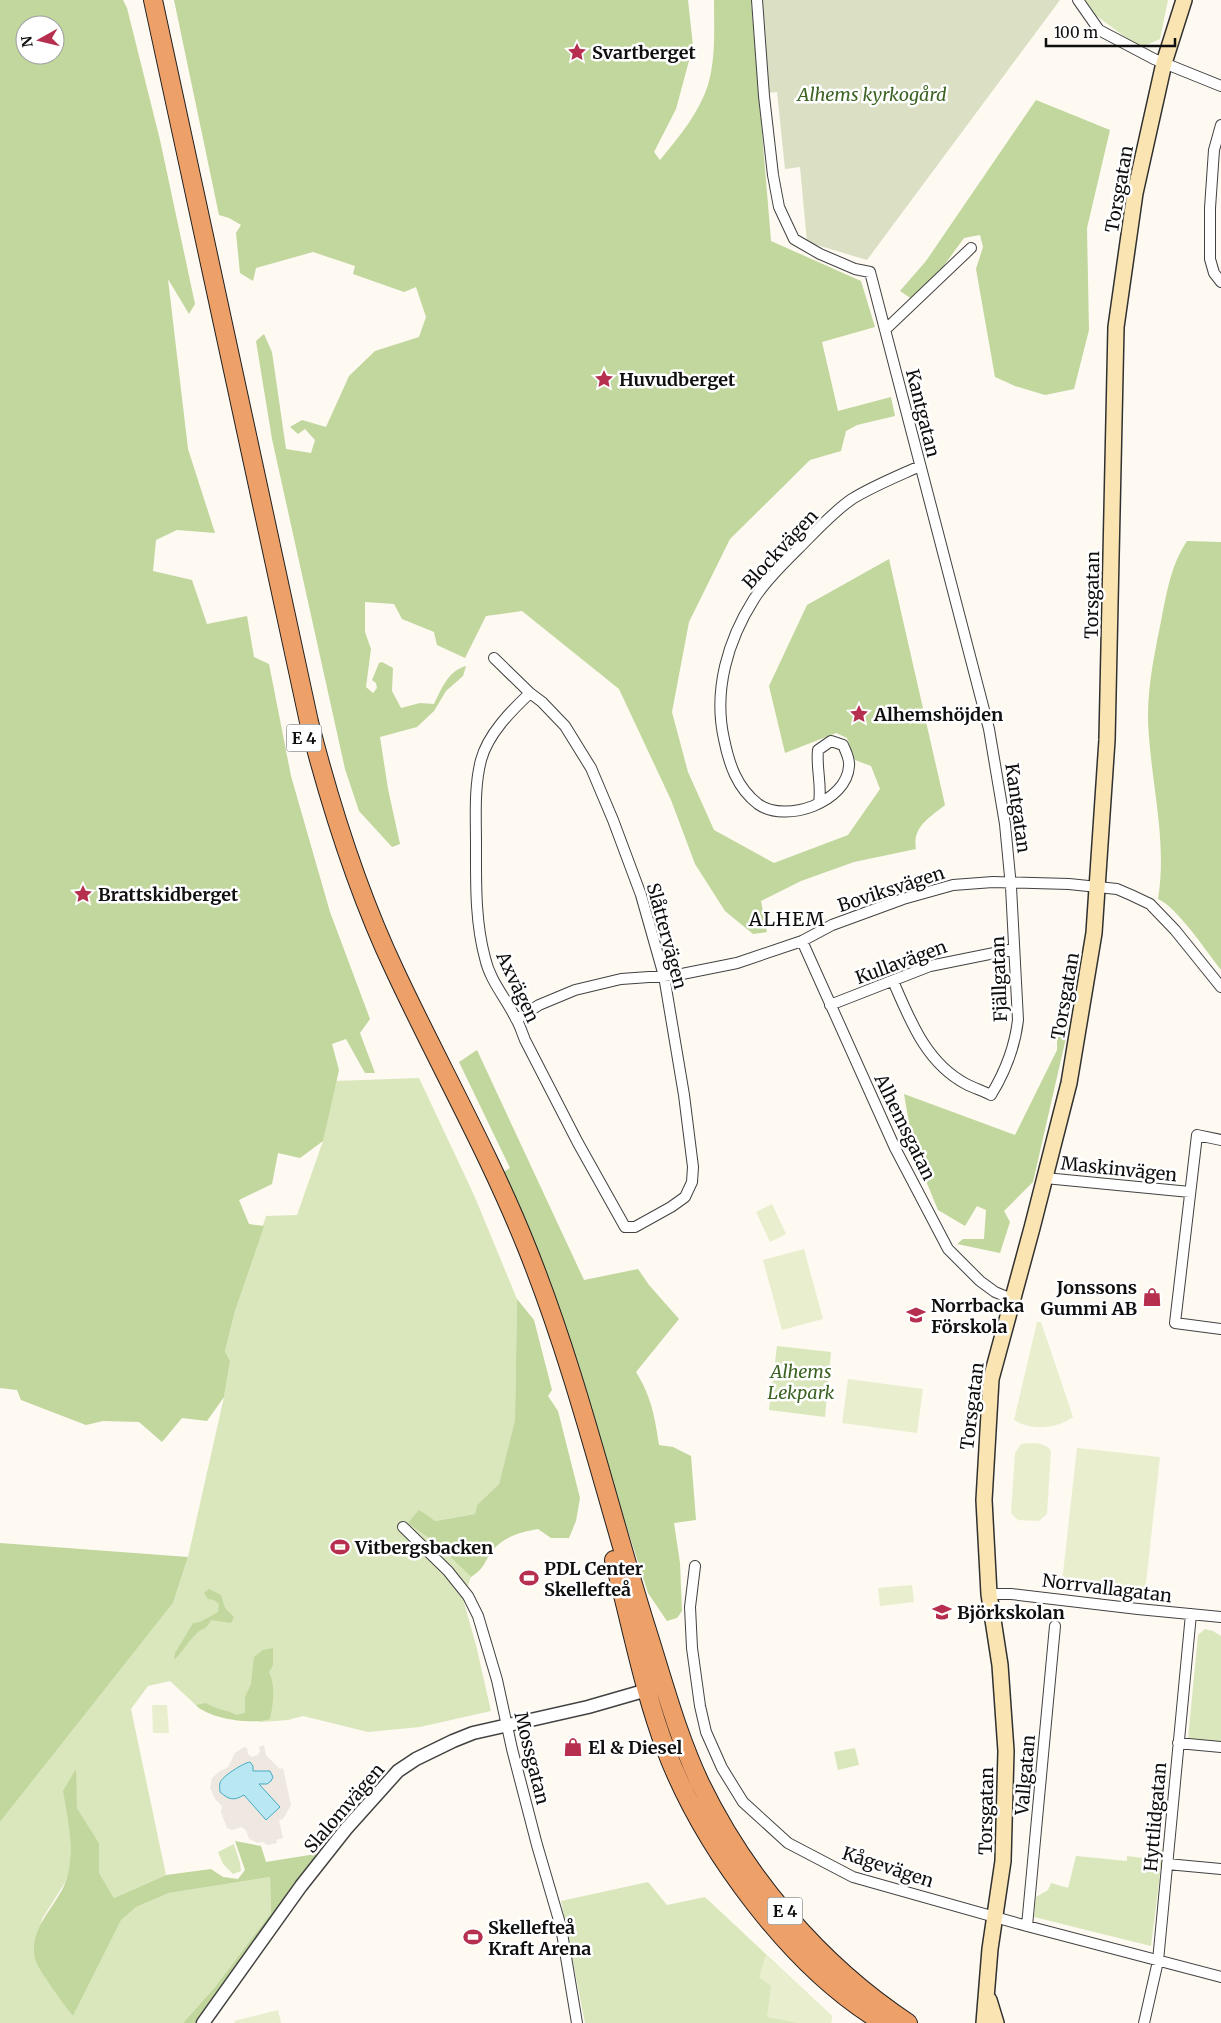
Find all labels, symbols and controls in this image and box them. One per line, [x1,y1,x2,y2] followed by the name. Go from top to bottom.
[15,15,65,65] north arrow
[1046,15,1175,47] scale bar
[1054,23,1098,42] text: 100 m
[17,35,37,49] text: N
[566,41,588,63] place icon: Svartberget
[592,41,696,64] place label: Svartberget
[795,83,947,106] park label: Alhems kyrkogård
[1100,144,1138,234] street label: Torsgatan
[901,367,945,459] street label: Kantgatan
[593,368,615,390] place icon: Huvudberget
[619,368,736,391] place label: Huvudberget
[737,504,823,594] street label: Blockvägen
[1080,551,1104,639] street label: Torsgatan
[848,703,870,725] place icon: Alhemshöjden
[873,703,1003,726] place label: Alhemshöjden
[286,724,322,751] road number: E 4
[1000,762,1036,854] street label: Kantgatan
[835,861,947,917] street label: Boviksvägen
[642,880,692,992] street label: Slåttervägen
[72,883,94,905] place icon: Brattskidberget
[98,883,239,906] place label: Brattskidberget
[748,907,825,931] district label: ALHEM
[852,935,950,989] street label: Kullavägen
[986,935,1012,1022] street label: Fjällgatan
[491,947,544,1026] street label: Axvägen
[1046,951,1084,1041] street label: Torsgatan
[869,1069,941,1184] street label: Alhemsgatan
[1060,1151,1178,1187] street label: Maskinvägen
[1041,1276,1137,1320] place label: Jonssons Gummi AB
[1141,1286,1163,1308] shop icon: Jonssons Gummi AB
[931,1294,1024,1338] place label: Norrbacka Förskola
[905,1304,927,1326] school or university icon: Norrbacka Förskola
[768,1360,835,1404] park label: Alhems Lekpark
[955,1361,989,1451] street label: Torsgatan
[329,1536,351,1558] sports icon: Vitbergsbacken
[354,1536,493,1559] place label: Vitbergsbacken
[544,1557,643,1601] place label: PDL Center Skellefteå
[518,1567,540,1589] sports icon: PDL Center Skellefteå
[1041,1569,1173,1607] street label: Norrvallagatan
[931,1601,953,1623] school or university icon: Björkskolan
[957,1601,1065,1624] place label: Björkskolan
[509,1709,555,1807] street label: Mossgatan
[1010,1734,1040,1817] street label: Vallgatan
[562,1736,584,1758] shop icon: El & Diesel
[588,1736,683,1759] place label: El & Diesel
[299,1758,389,1858] street label: Slalomvägen
[1139,1761,1171,1873] street label: Hyttlidgatan
[974,1767,998,1855] street label: Torsgatan
[839,1841,937,1893] street label: Kågevägen
[768,1898,802,1924] road number: E 4
[488,1916,591,1960] place label: Skellefteå Kraft Arena
[462,1926,484,1948] sports icon: Skellefteå Kraft Arena

